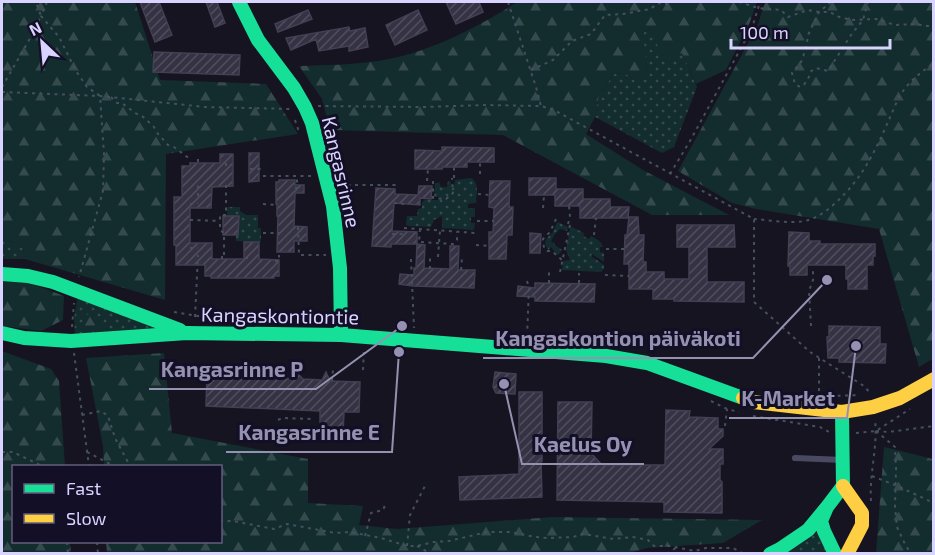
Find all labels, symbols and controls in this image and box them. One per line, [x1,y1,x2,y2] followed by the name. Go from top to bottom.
[12,12,72,72] north arrow
[731,12,890,50] scale bar
[26,17,45,39] text: N
[740,21,789,43] text: 100 m
[318,114,366,230] street label: Kangasrinne
[201,302,359,328] street label: Kangaskontiontie
[483,319,753,358] callout: Kangaskontion päiväkoti
[495,325,741,350] text: Kangaskontion päiväkoti
[149,350,316,389] callout: Kangasrinne P
[161,356,303,381] text: Kangasrinne P
[729,379,847,418] callout: K-Market
[741,385,835,410] text: K-Market
[226,413,392,452] callout: Kangasrinne E
[238,419,380,444] text: Kangasrinne E
[522,425,644,464] callout: Kaelus Oy
[534,431,632,457] text: Kaelus Oy
[12,465,222,543] legend
[66,477,101,499] text: Fast
[66,507,107,529] text: Slow

